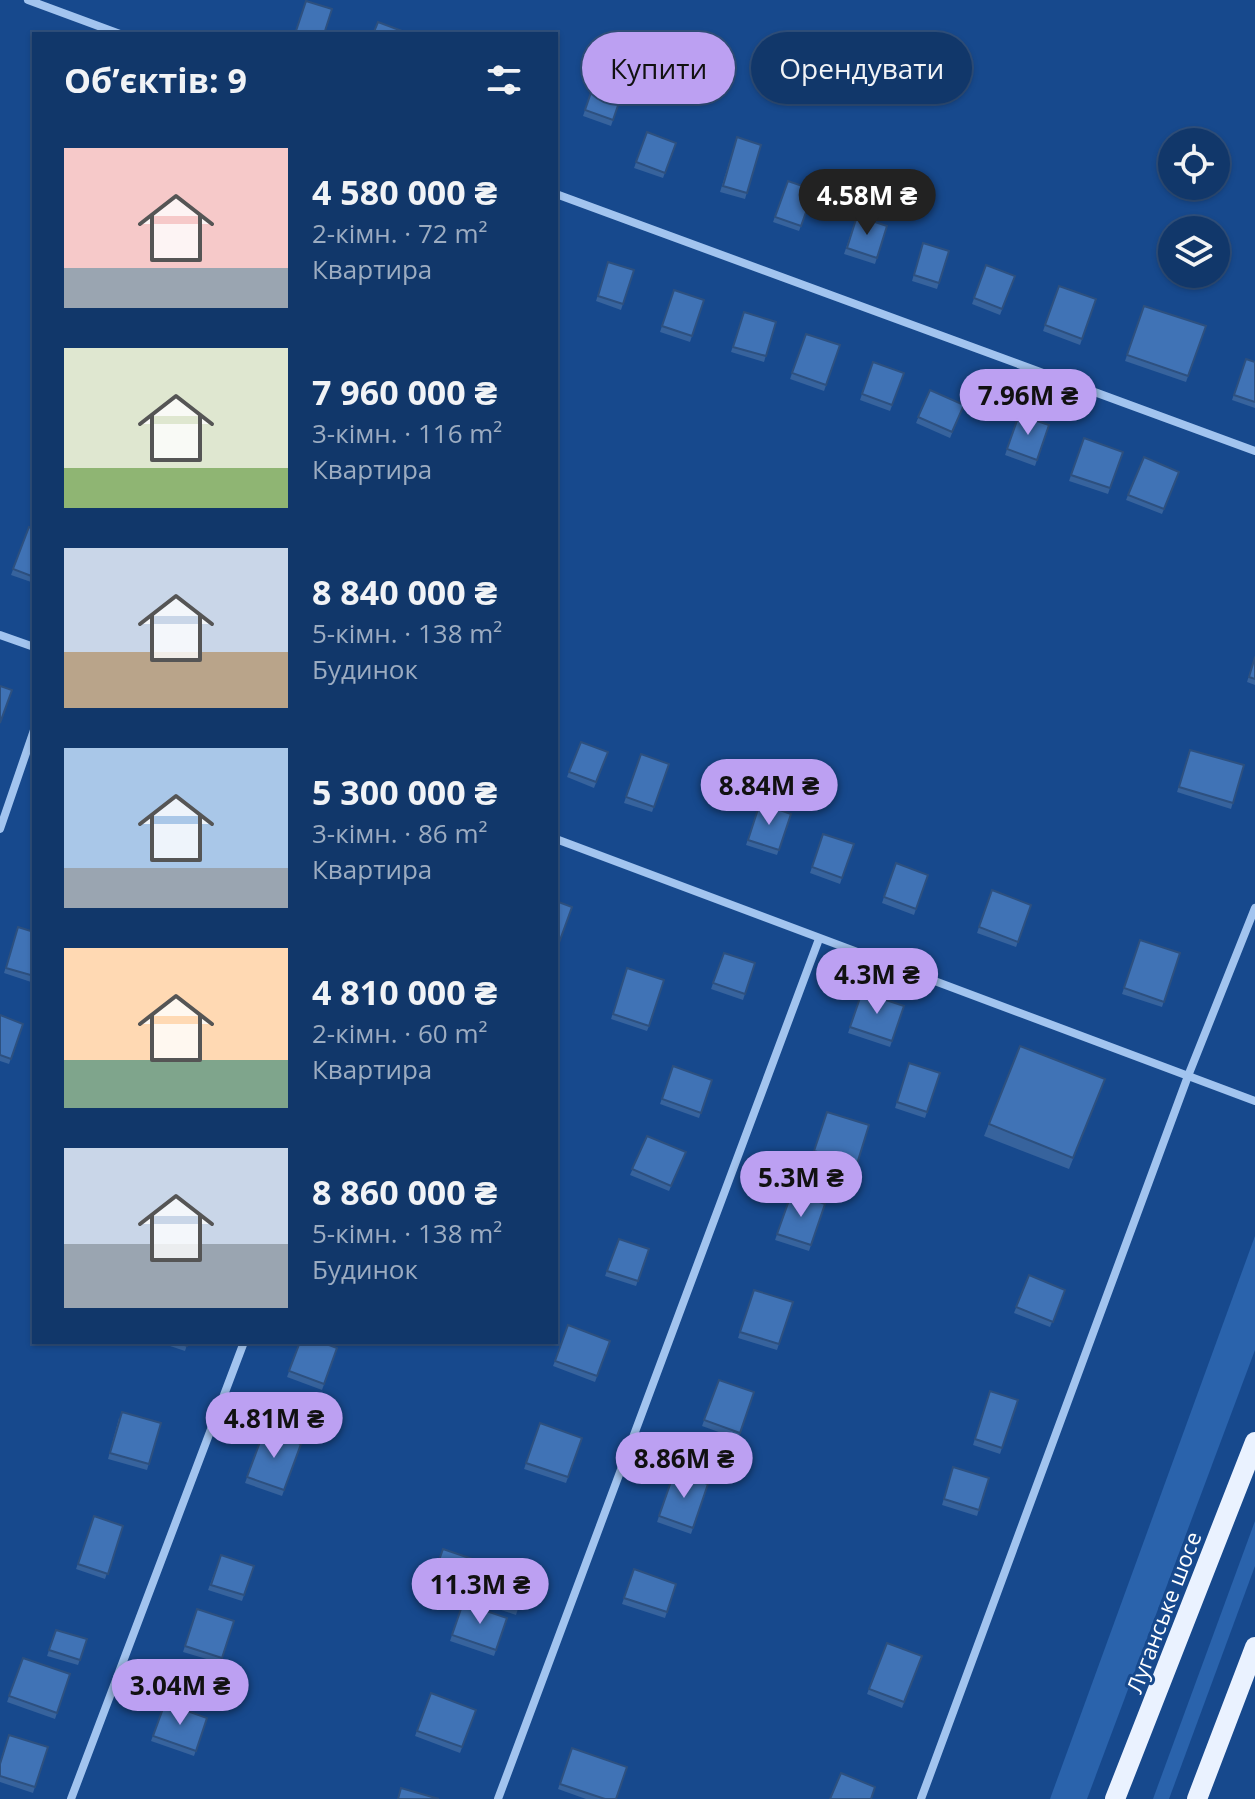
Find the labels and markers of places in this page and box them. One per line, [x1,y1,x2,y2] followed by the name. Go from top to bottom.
[793,169,941,237] pin: 4.58M ₴
[954,369,1102,437] pin: 7.96M ₴
[695,759,843,827] pin: 8.84M ₴
[812,948,942,1016] pin: 4.3M ₴
[736,1151,866,1219] pin: 5.3M ₴
[200,1392,348,1460] pin: 4.81M ₴
[610,1432,758,1500] pin: 8.86M ₴
[406,1558,554,1626] pin: 11.3M ₴
[106,1659,254,1727] pin: 3.04M ₴

